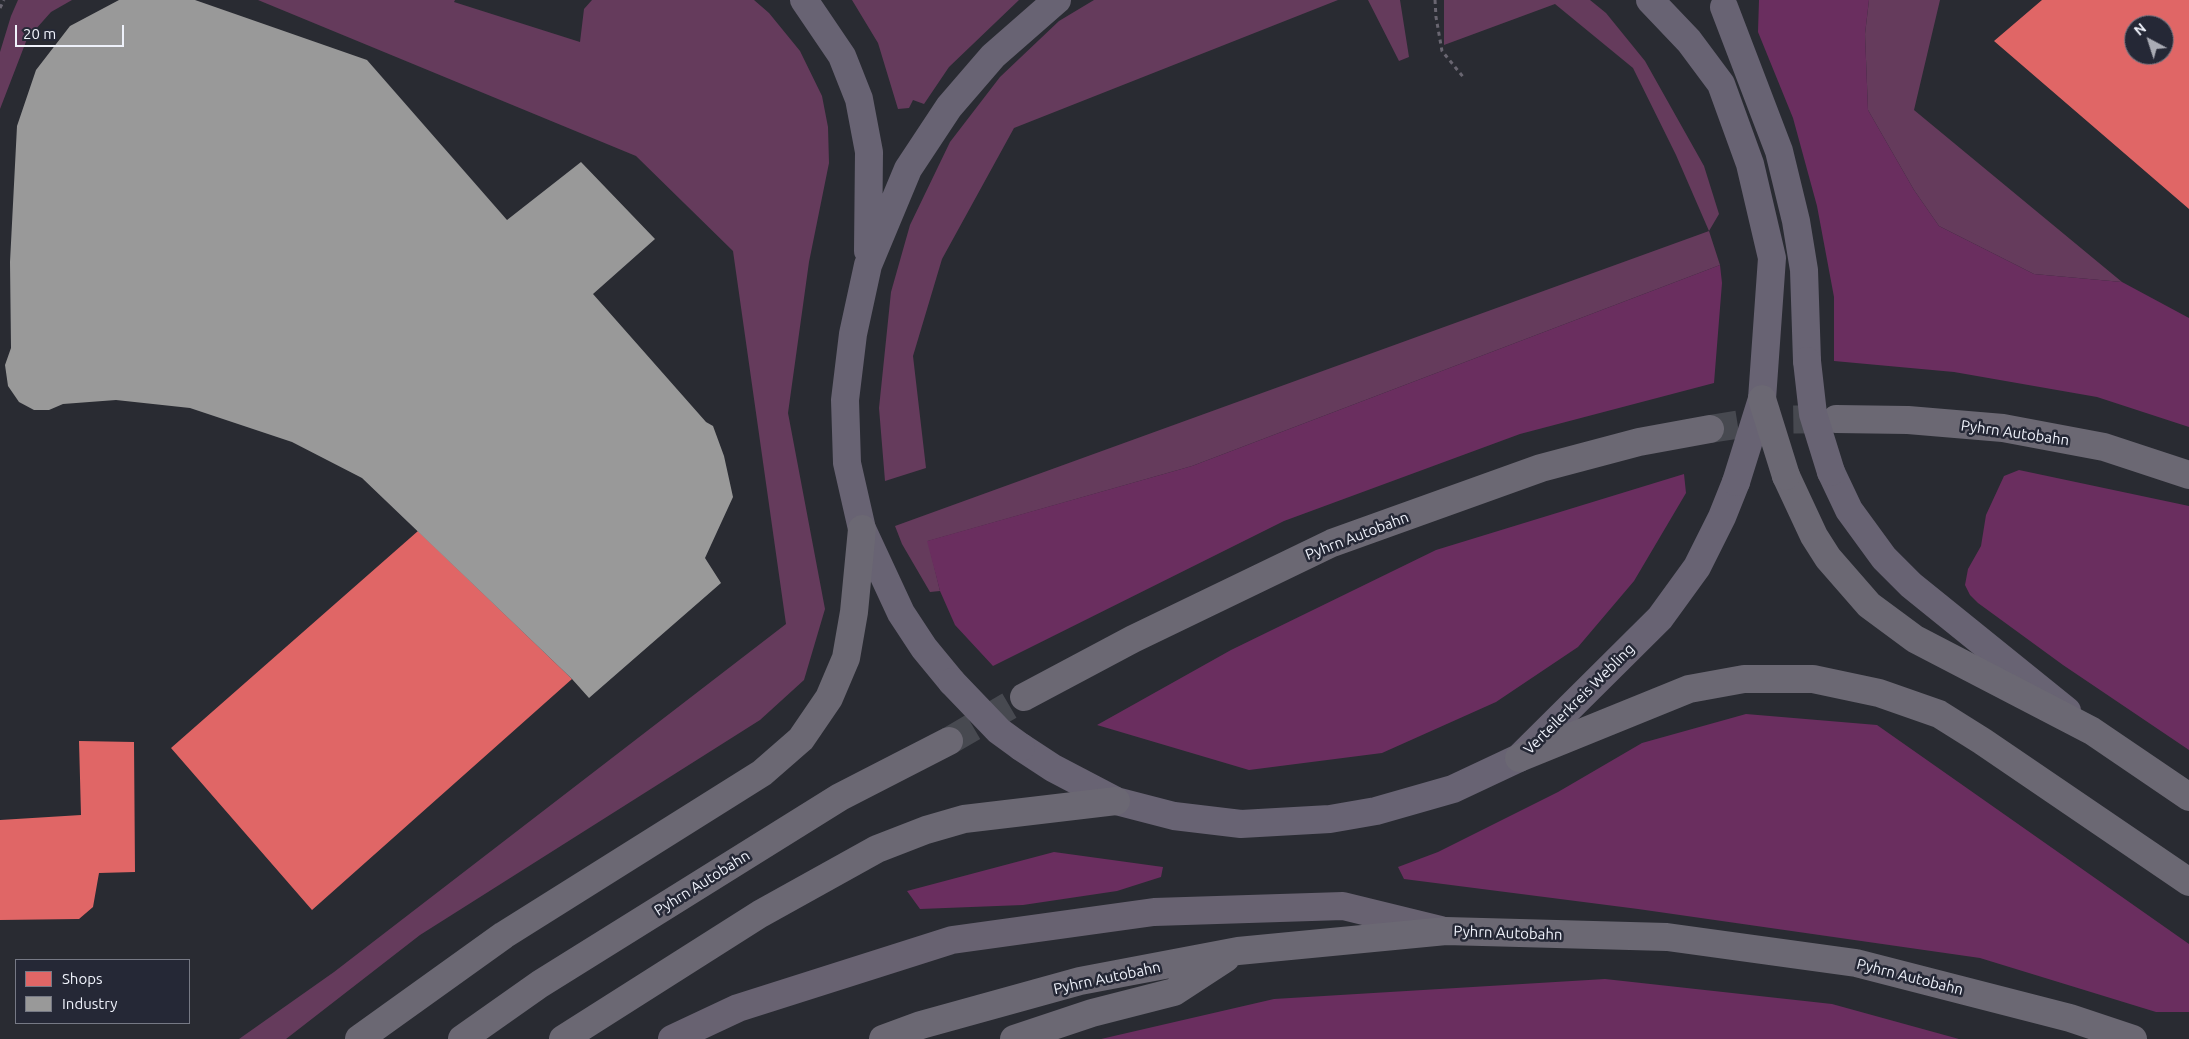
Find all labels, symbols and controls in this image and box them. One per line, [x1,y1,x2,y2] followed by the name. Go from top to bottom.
[18,15,126,47] scale bar
[2124,15,2174,65] north arrow
[2131,20,2149,39] text: N
[23,25,56,42] text: 20 m
[1960,416,2070,450] street label: Pyhrn Autobahn
[1303,508,1411,564] street label: Pyhrn Autobahn
[1520,640,1638,758] street label: Verteilerkreis Webling
[651,846,753,920] street label: Pyhrn Autobahn
[1453,922,1563,944] street label: Pyhrn Autobahn
[1855,955,1965,999] street label: Pyhrn Autobahn
[1052,958,1162,998] street label: Pyhrn Autobahn
[15,959,190,1024] legend
[62,970,103,987] text: Shops
[62,995,117,1012] text: Industry

